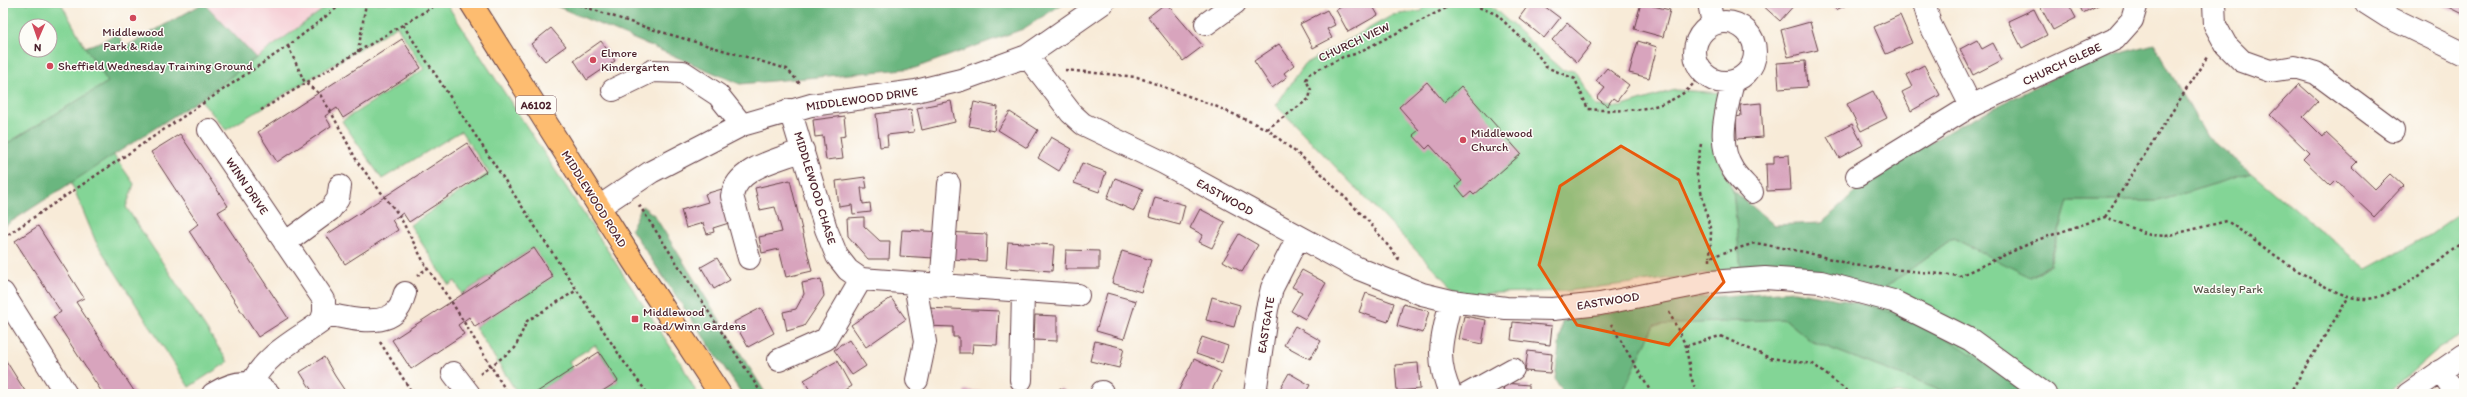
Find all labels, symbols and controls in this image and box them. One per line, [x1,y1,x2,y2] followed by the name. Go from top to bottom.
[128,13,138,23] marker: Middlewood Park & Ride
[18,18,58,58] north arrow
[1316,19,1392,65] street label: CHURCH VIEW
[102,25,164,53] place label: Middlewood Park & Ride
[2020,40,2104,88] street label: CHURCH GLEBE
[34,41,42,54] text: N
[601,46,670,74] place label: Elmore Kindergarten
[588,55,598,65] marker: Elmore Kindergarten
[58,59,253,73] place label: Sheffield Wednesday Training Ground
[45,61,55,71] marker: Sheffield Wednesday Training Ground
[805,84,919,114] street label: MIDDLEWOOD DRIVE
[516,96,556,114] road number: A6102
[1471,126,1533,154] place label: Middlewood Church
[791,130,839,247] street label: MIDDLEWOOD CHASE
[1458,135,1468,145] marker: Middlewood Church
[558,148,630,250] street label: MIDDLEWOOD ROAD
[223,155,271,218] street label: WINN DRIVE
[1194,176,1256,218] street label: EASTWOOD
[2193,282,2263,296] park label: Wadsley Park
[1576,289,1640,313] street label: EASTWOOD
[1255,295,1277,354] street label: EASTGATE
[643,305,746,333] place label: Middlewood Road/Winn Gardens
[630,314,640,324] marker: Middlewood Road/Winn Gardens

